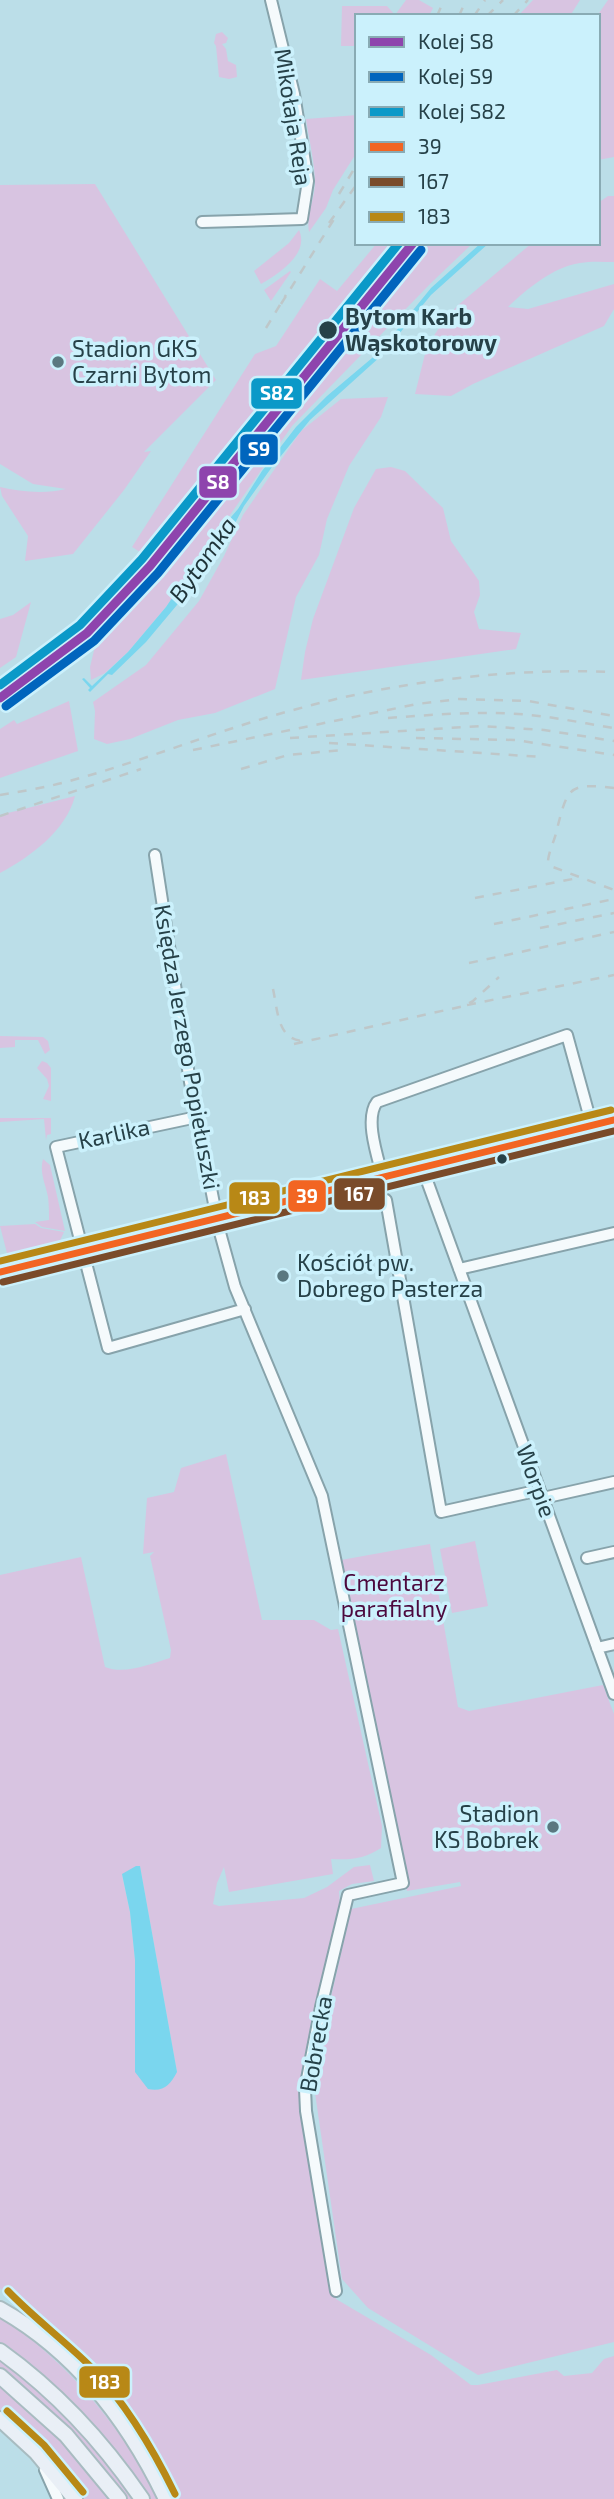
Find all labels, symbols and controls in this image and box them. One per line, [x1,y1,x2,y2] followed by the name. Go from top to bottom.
[355,14,600,245] legend
[418,28,494,54] text: Kolej S8
[269,46,319,188] street label: Mikołaja Reja
[418,63,493,89] text: Kolej S9
[418,98,506,124] text: Kolej S82
[418,133,442,158] text: 39
[418,168,449,193] text: 167
[418,203,451,228] text: 183
[345,302,497,356] place label: Bytom Karb Wąskotorowy
[317,319,339,341] marker: Bytom Karb Wąskotorowy
[72,334,211,388] place label: Stadion GKS Czarni Bytom
[50,354,66,370] marker: Stadion GKS Czarni Bytom
[250,377,303,410] line badge: S82
[260,381,294,404] text: S82
[239,433,279,466] line badge: S9
[248,437,270,460] text: S9
[198,465,238,499] line badge: S8
[207,470,229,493] text: S8
[162,511,242,607] water label: Bytomka
[149,902,227,1192] street label: Księdza Jerzego Popiełuszki
[76,1112,152,1154] street label: Karlika
[495,1152,509,1166] unlabelled marker
[333,1177,386,1211] line badge: 167
[287,1179,327,1213] line badge: 39
[228,1181,281,1215] line badge: 183
[344,1182,374,1205] text: 167
[296,1184,318,1207] text: 39
[240,1186,270,1209] text: 183
[297,1248,483,1302] place label: Kościół pw. Dobrego Pasterza
[275,1268,291,1284] marker: Kościół pw. Dobrego Pasterza
[511,1441,563,1521] street label: Worpie
[341,1568,447,1622] park label: Cmentarz parafialny
[434,1799,539,1853] place label: Stadion KS Bobrek
[545,1819,561,1835] marker: Stadion KS Bobrek
[293,1993,337,2094] street label: Bobrecka
[78,2365,131,2399] line badge: 183
[90,2370,120,2393] text: 183

